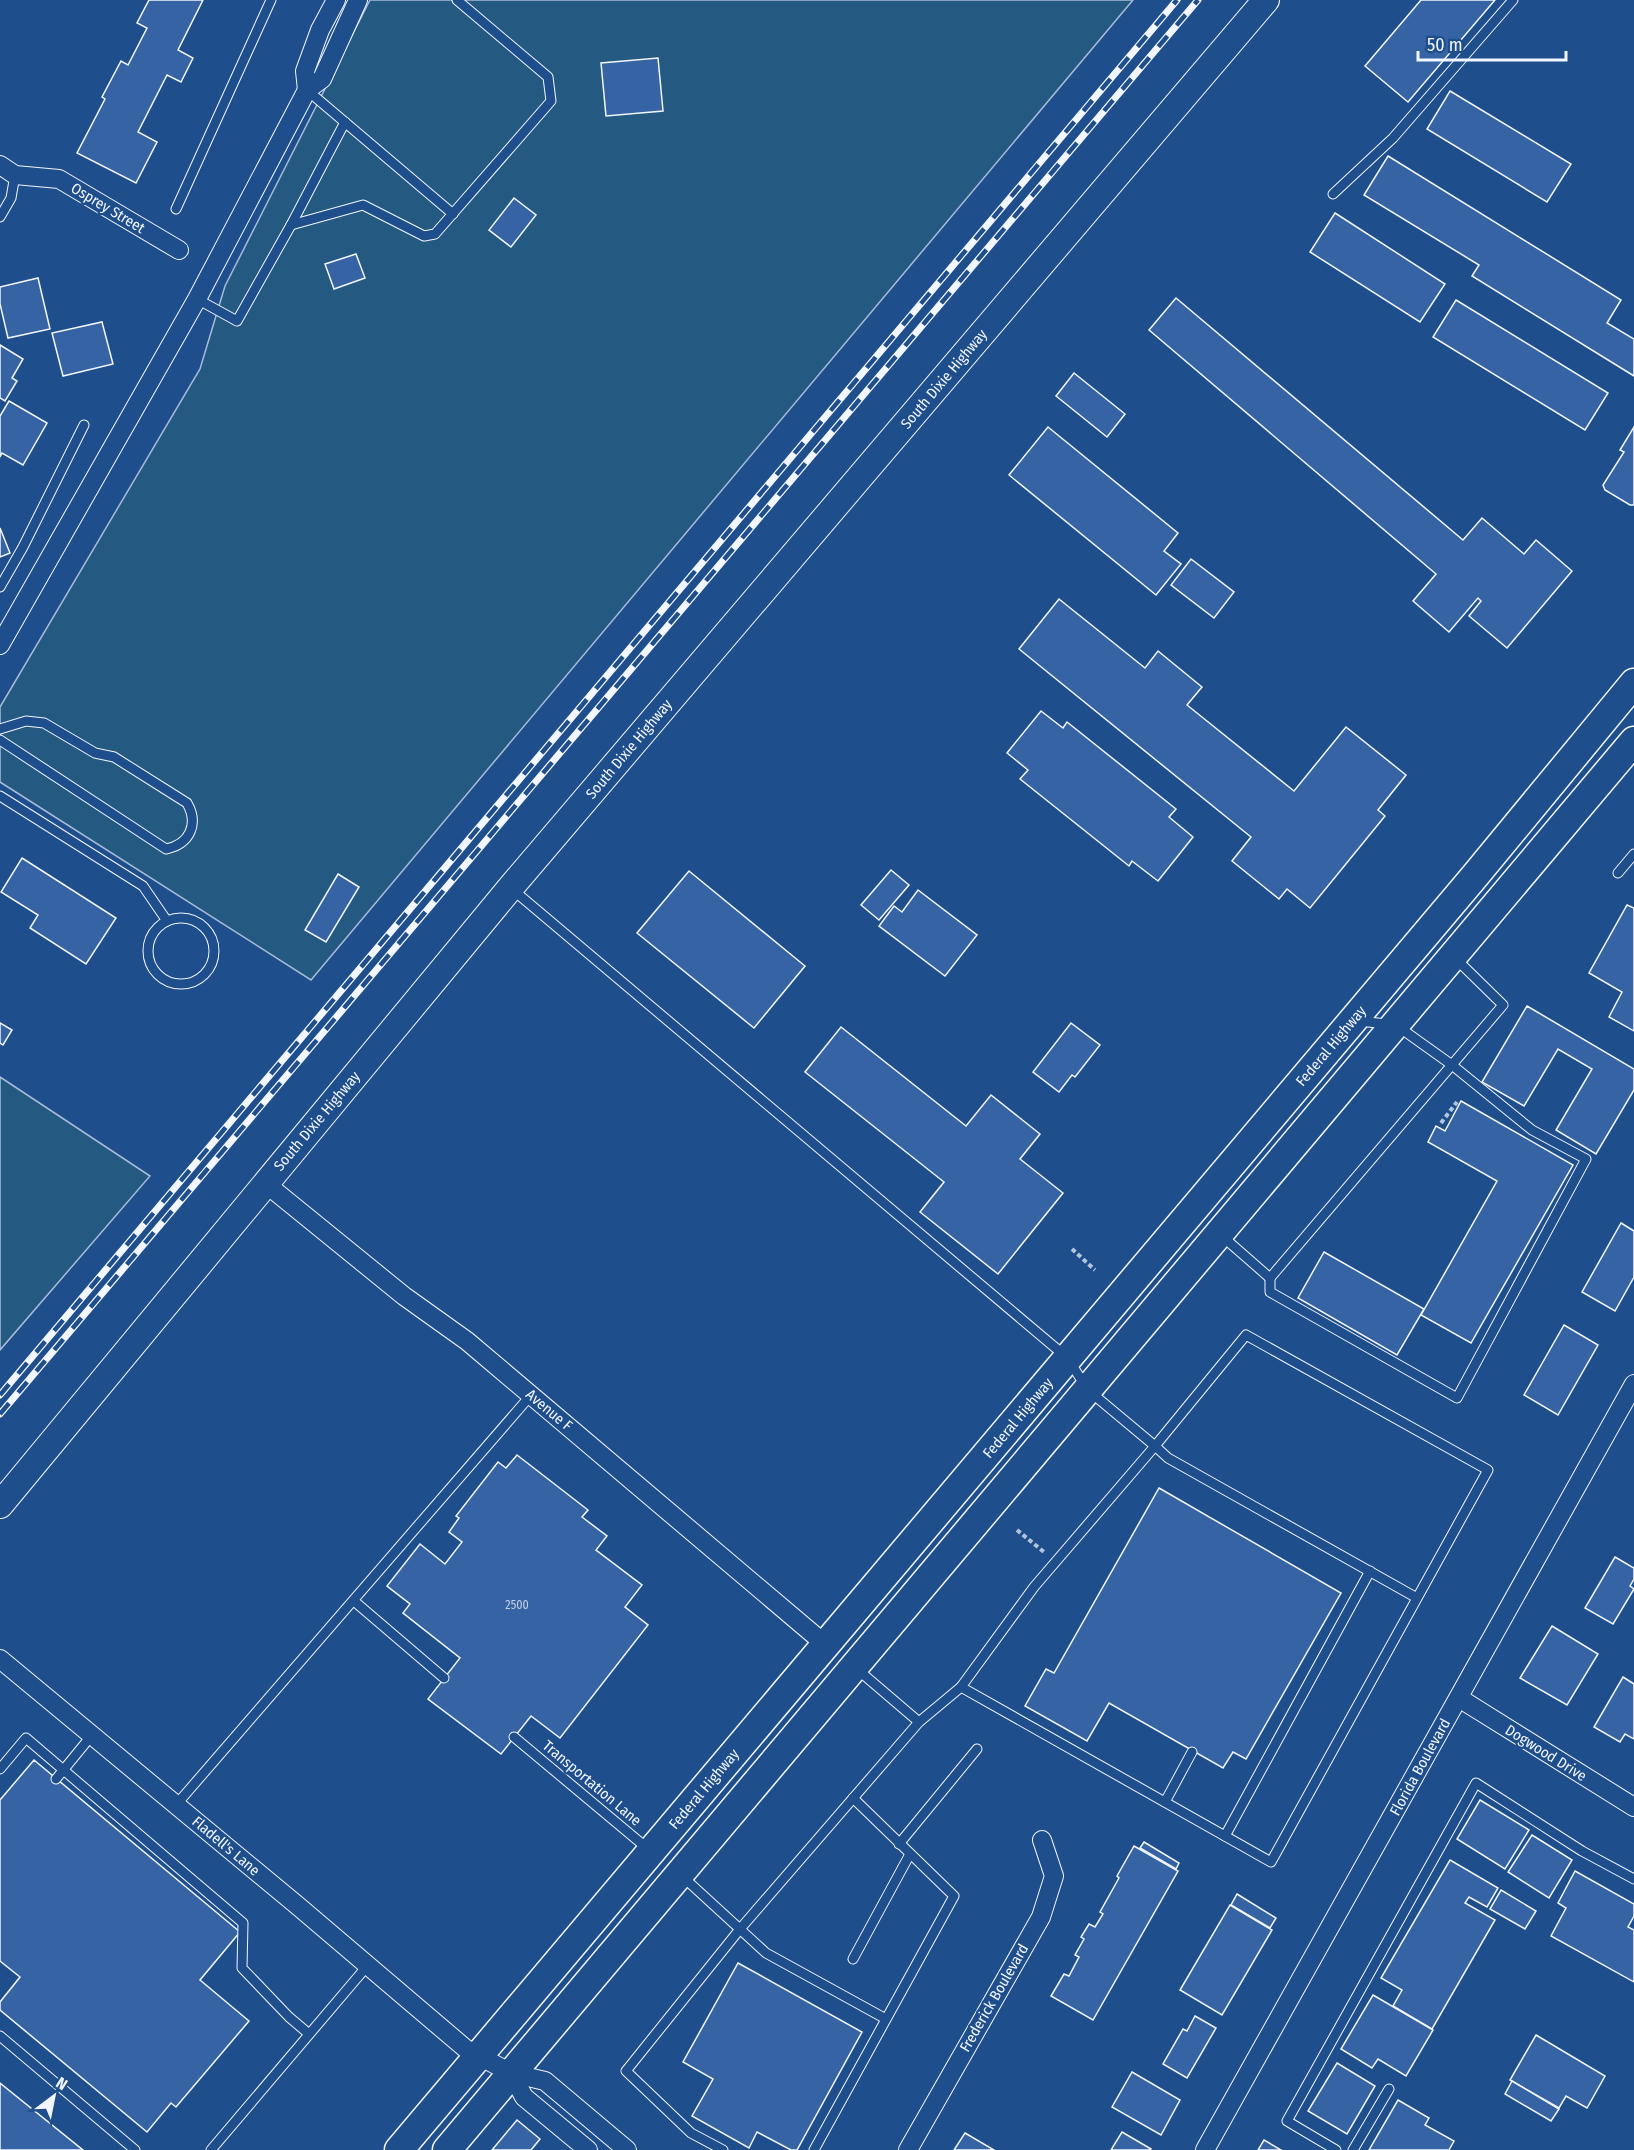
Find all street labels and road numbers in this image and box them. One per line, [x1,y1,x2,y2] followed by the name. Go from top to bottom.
[68,179,148,237] street label: Osprey Street
[897,325,991,432] street label: South Dixie Highway
[582,695,676,802] street label: South Dixie Highway
[1292,1002,1370,1090] street label: Federal Highway
[270,1067,364,1174] street label: South Dixie Highway
[979,1374,1057,1462] street label: Federal Highway
[522,1385,576,1435] street label: Avenue F
[1386,1715,1454,1819] street label: Florida Boulevard
[1502,1721,1590,1785] street label: Dogwood Drive
[539,1736,645,1830] street label: Transportation Lane
[665,1745,743,1833] street label: Federal Highway
[188,1812,264,1880] street label: Fladell's Lane
[956,1941,1032,2055] street label: Frederick Boulevard

